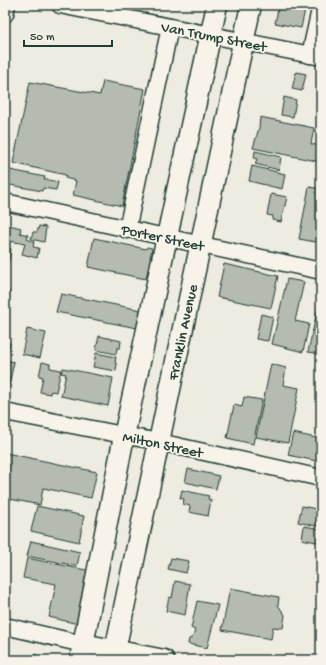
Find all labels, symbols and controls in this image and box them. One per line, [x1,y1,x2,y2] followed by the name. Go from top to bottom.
[158,19,270,57] street label: Van Trump Street
[24,22,112,48] scale bar
[30,31,55,45] text: 50 m
[119,221,207,257] street label: Porter Street
[165,283,203,383] street label: Franklin Avenue
[121,429,206,464] street label: Milton Street

